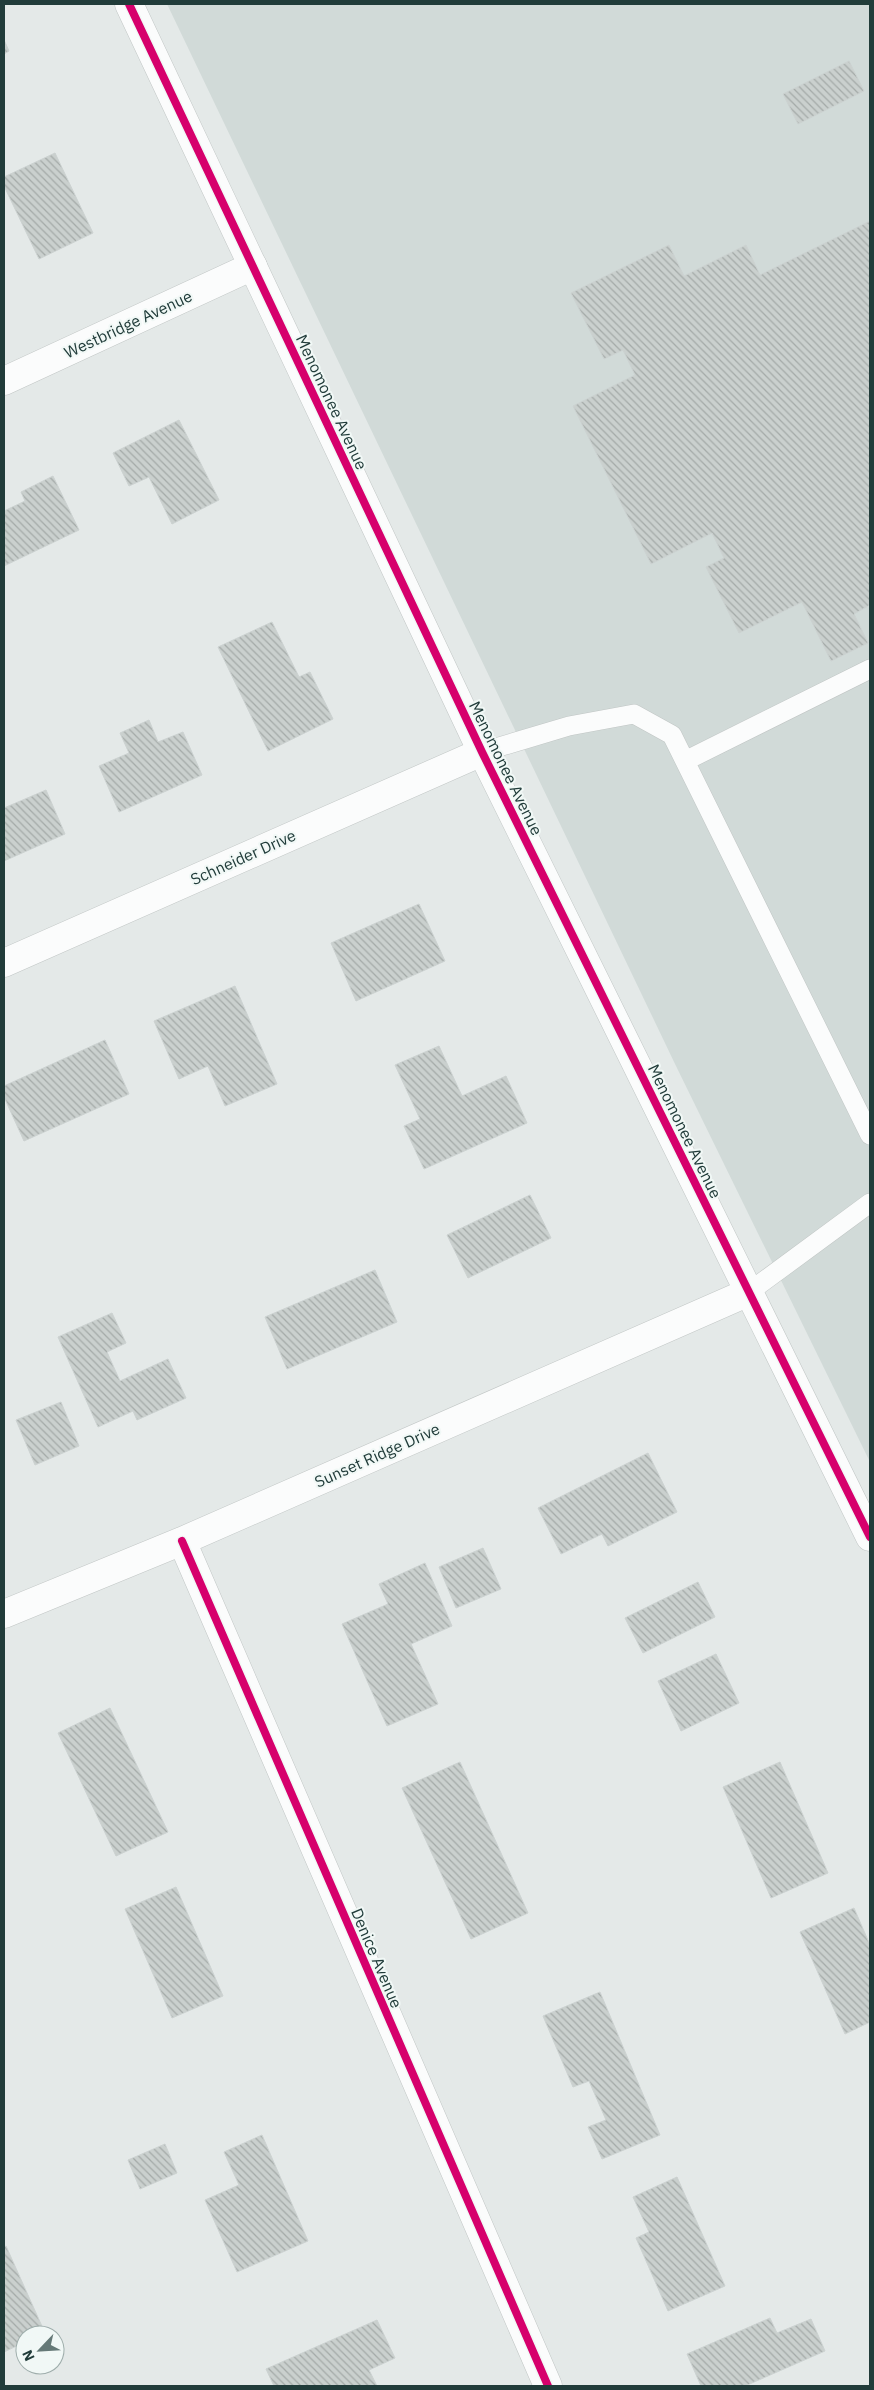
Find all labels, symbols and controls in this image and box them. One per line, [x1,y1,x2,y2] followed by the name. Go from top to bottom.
[61,286,195,362] street label: Westbridge Avenue
[292,331,372,473] street label: Menomonee Avenue
[465,698,547,838] street label: Menomonee Avenue
[187,825,299,889] street label: Schneider Drive
[644,1061,726,1201] street label: Menomonee Avenue
[311,1418,443,1492] street label: Sunset Ridge Drive
[347,1905,407,2011] street label: Denice Avenue
[15,2325,65,2375] north arrow
[18,2347,39,2364] text: N

